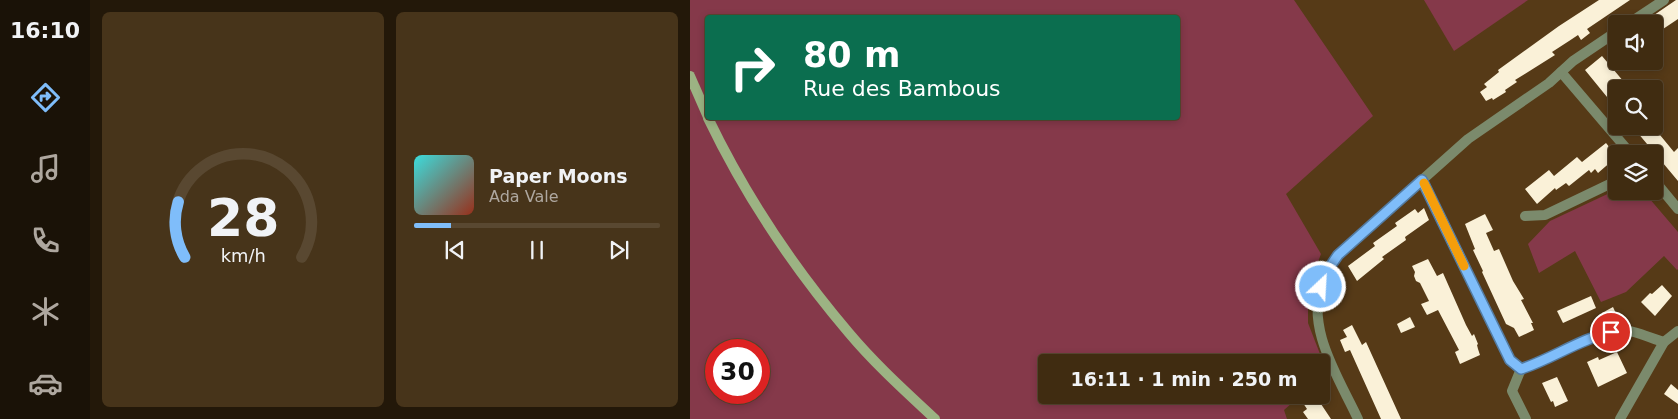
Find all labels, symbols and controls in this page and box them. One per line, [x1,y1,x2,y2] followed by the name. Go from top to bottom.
[1608,15,1663,200] map controls
[1608,15,1663,70] button: sound
[10,18,80,43] text: 16:10
[720,35,785,100] icon: right
[803,35,900,75] text: 80 m
[803,76,1001,101] text: Rue des Bambous
[28,80,63,115] icon: directions
[1608,80,1663,135] button: search
[1608,145,1663,200] button: layers
[28,151,63,186] icon: music
[489,165,628,187] text: Paper Moons
[489,187,559,206] text: Ada Vale
[207,188,279,248] text: 28
[28,223,63,258] icon: phone
[441,236,469,264] icon: previous
[523,236,551,264] icon: pause
[605,236,633,264] icon: next
[220,245,266,266] text: km/h
[1294,260,1346,312] position arrow
[28,294,63,329] icon: climate
[1590,311,1632,353] pin
[1597,318,1625,346] icon: arrive
[705,339,770,404] speed limit sign: 30
[28,366,63,401] icon: car
[1070,368,1298,390] text: 16:11 · 1 min · 250 m

